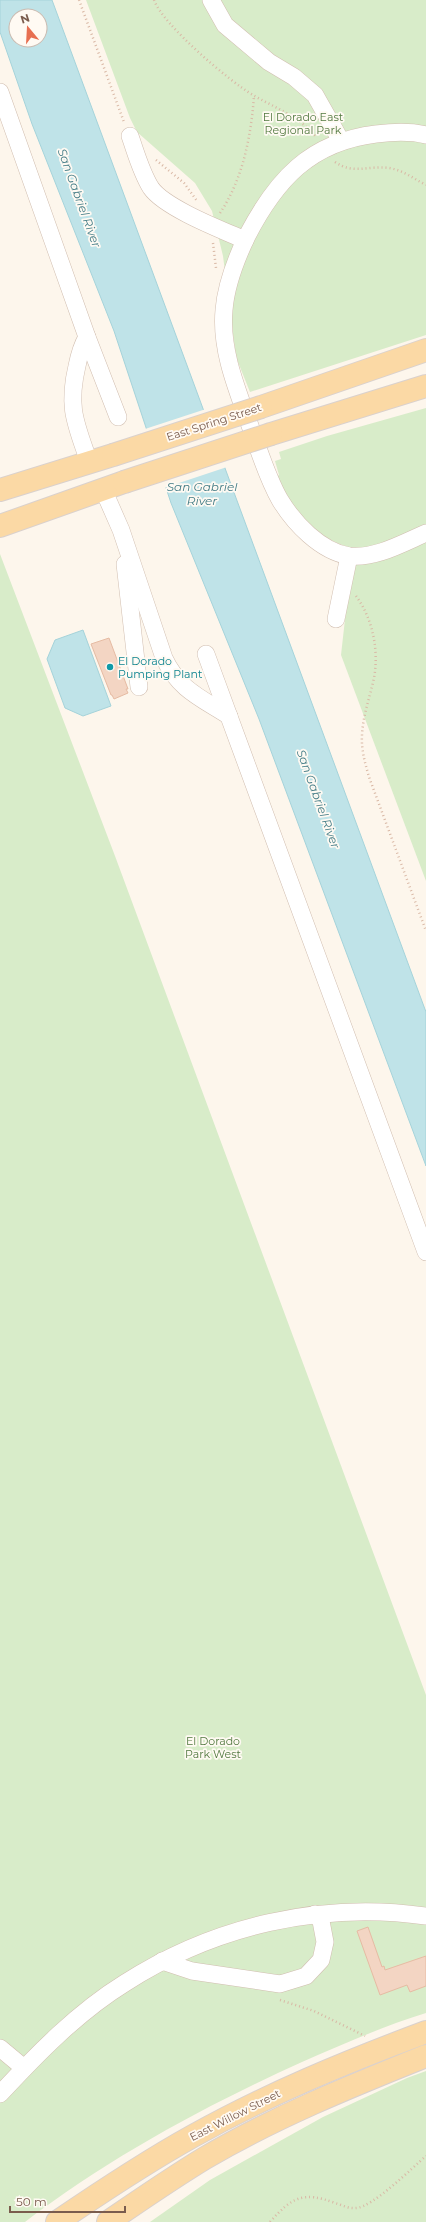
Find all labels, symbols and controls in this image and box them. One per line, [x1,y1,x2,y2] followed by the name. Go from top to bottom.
[8,8,48,48] north arrow
[19,10,31,27] text: N
[263,110,344,137] park label: El Dorado East Regional Park
[55,146,104,250] water label: San Gabriel River
[165,400,264,444] street label: East Spring Street
[167,479,238,508] water label: San Gabriel River
[118,654,203,681] place label: El Dorado Pumping Plant
[105,662,115,672] marker: El Dorado Pumping Plant
[294,747,343,851] water label: San Gabriel River
[185,1734,242,1761] park label: El Dorado Park West
[187,2086,283,2144] street label: East Willow Street
[10,2188,125,2214] scale bar
[16,2194,47,2209] text: 50 m

